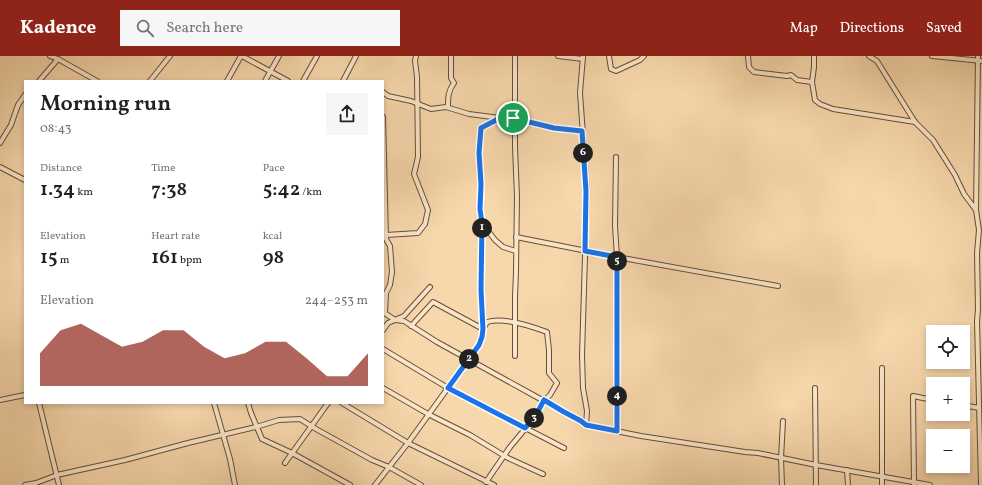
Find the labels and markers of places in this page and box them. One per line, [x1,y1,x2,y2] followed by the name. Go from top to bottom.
[496,101,530,135] pin
[573,143,593,163] pin: 6
[472,218,492,238] pin: 1
[607,251,627,271] pin: 5
[459,349,479,369] pin: 2
[607,386,627,406] pin: 4
[524,408,544,428] pin: 3

